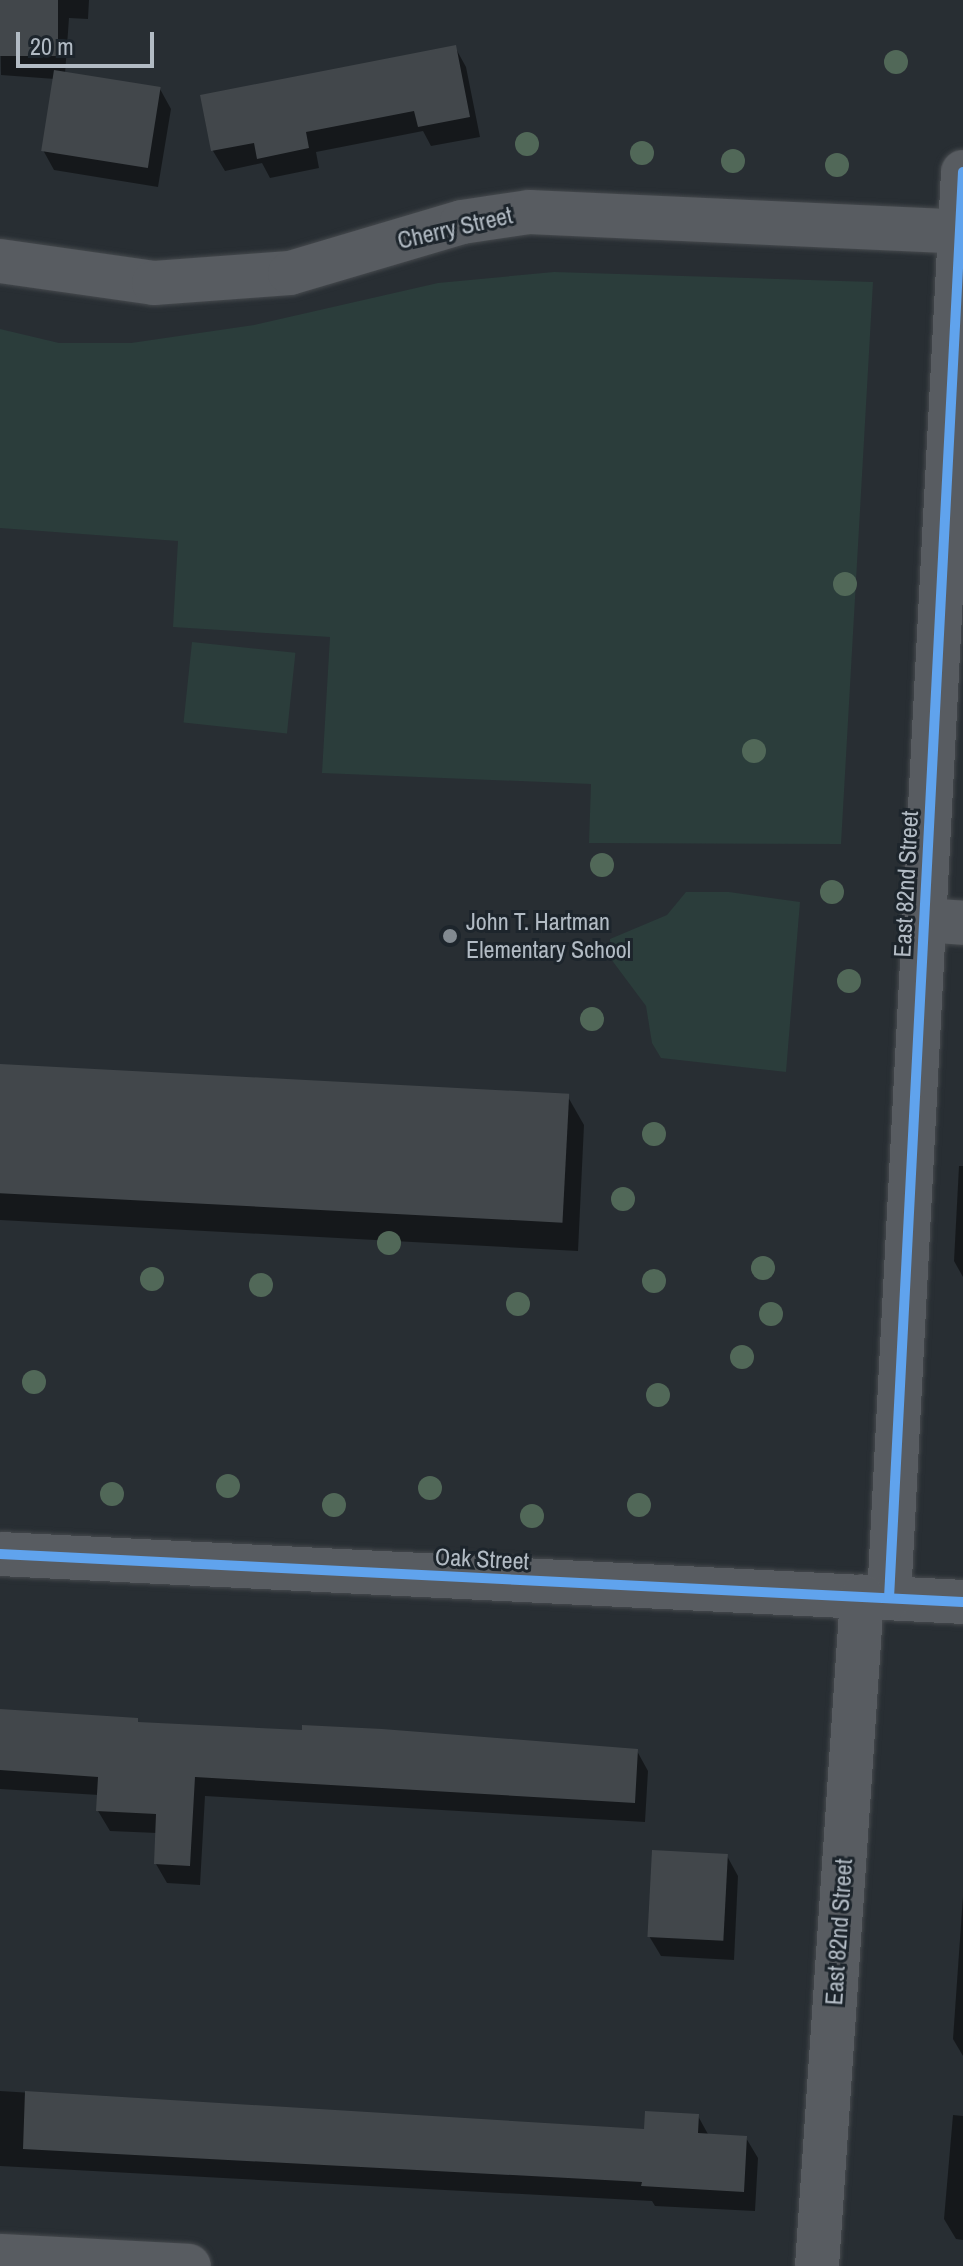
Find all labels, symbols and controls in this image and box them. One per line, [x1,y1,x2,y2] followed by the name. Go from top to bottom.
[20,16,158,66] scale bar
[30,30,74,62] text: 20 m
[395,201,515,255] street label: Cherry Street
[888,810,924,958] street label: East 82nd Street
[466,908,631,964] place label: John T. Hartman Elementary School
[441,927,459,945] marker: John T. Hartman Elementary School
[434,1542,530,1576] street label: Oak Street
[820,1858,858,2006] street label: East 82nd Street

